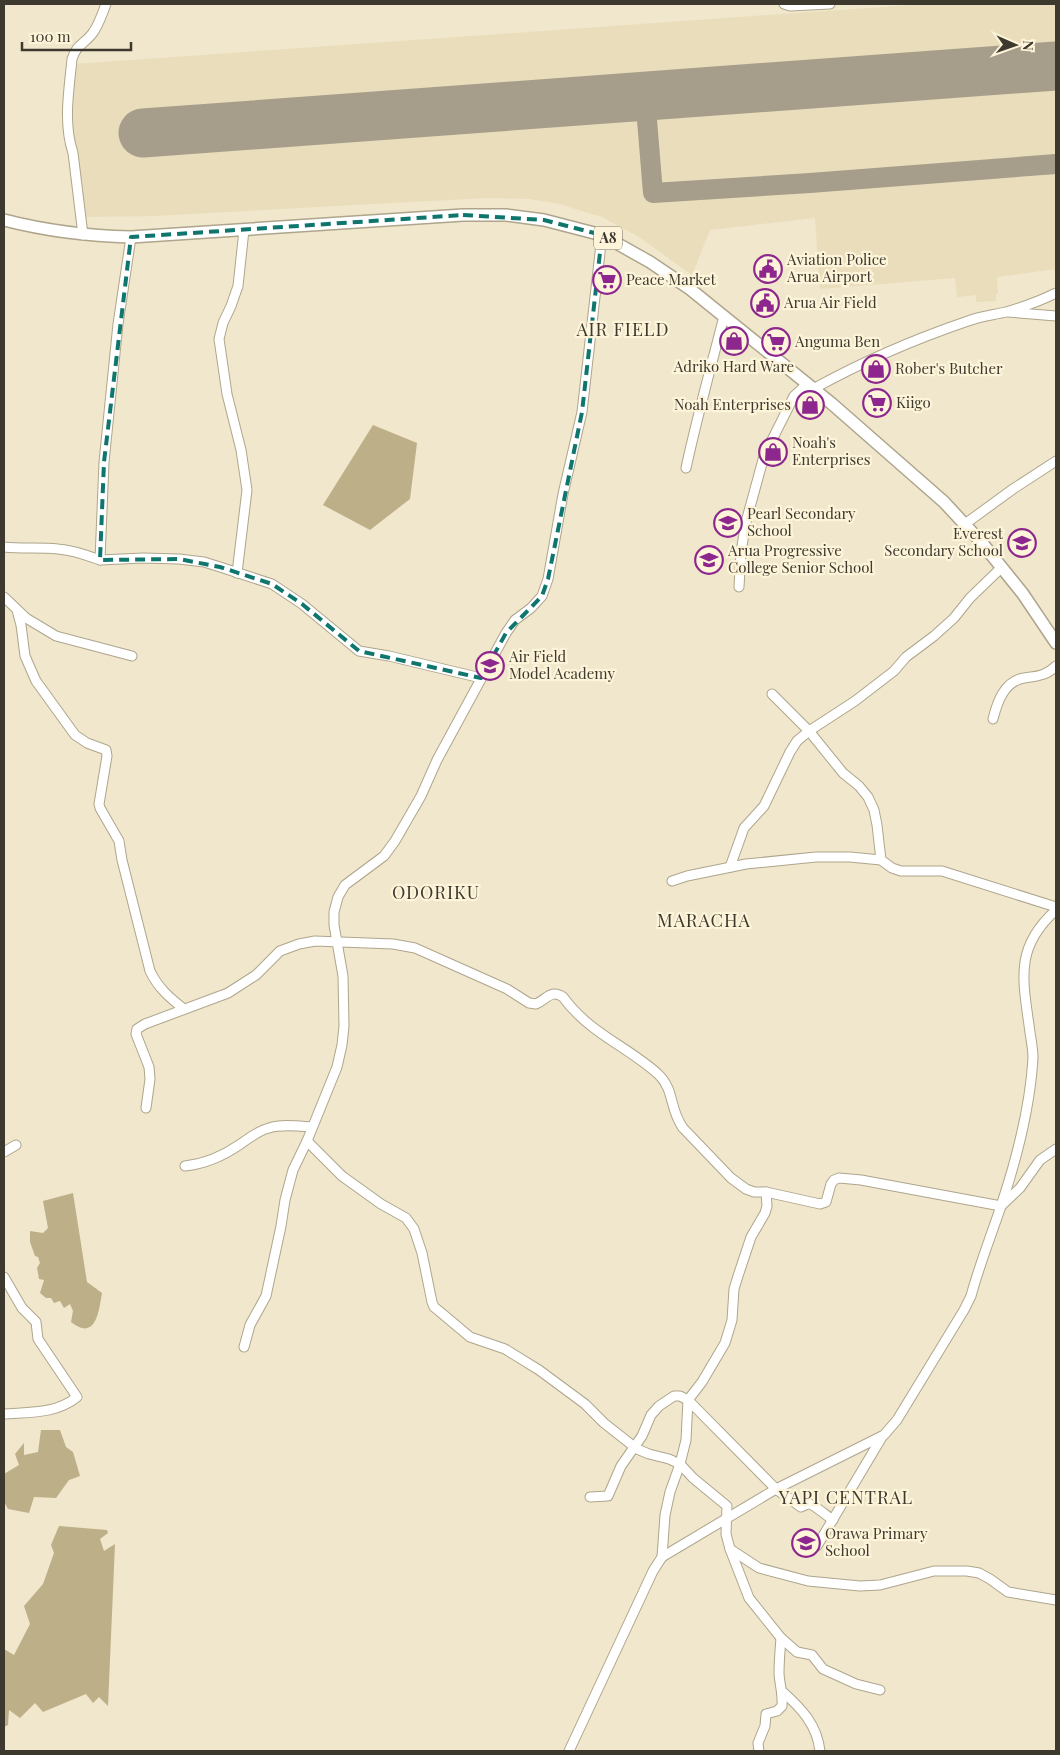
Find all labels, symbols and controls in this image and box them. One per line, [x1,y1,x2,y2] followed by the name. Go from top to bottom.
[22,20,131,52] scale bar
[990,20,1040,70] north arrow
[30,26,71,46] text: 100 m
[1019,40,1038,51] text: N
[594,227,622,250] road number: A8
[786,249,887,286] place label: Aviation Police Arua Airport
[753,254,783,284] public building icon: Aviation Police Arua Airport
[592,265,622,295] supermarket icon: Peace Market
[626,269,717,289] place label: Peace Market
[750,288,780,318] public building icon: Arua Air Field
[783,292,877,312] place label: Arua Air Field
[576,317,669,341] district label: AIR FIELD
[719,326,749,356] shop icon: Adriko Hard Ware
[761,327,791,357] supermarket icon: Anguma Ben
[794,331,880,351] place label: Anguma Ben
[861,354,891,384] shop icon: Rober's Butcher
[673,356,794,376] place label: Adriko Hard Ware
[895,358,1003,378] place label: Rober's Butcher
[862,388,892,418] supermarket icon: Kiigo
[795,390,825,420] shop icon: Noah Enterprises
[896,392,931,412] place label: Kiigo
[674,394,791,414] place label: Noah Enterprises
[792,432,870,469] place label: Noah's Enterprises
[758,437,788,467] shop icon: Noah's Enterprises
[747,503,856,540] place label: Pearl Secondary School
[713,508,743,538] school or university icon: Pearl Secondary School
[884,523,1004,560] place label: Everest Secondary School
[1007,528,1037,558] school or university icon: Everest Secondary School
[727,540,874,577] place label: Arua Progressive College Senior School
[694,545,724,575] school or university icon: Arua Progressive College Senior School
[508,646,616,683] place label: Air Field Model Academy
[475,651,505,681] school or university icon: Air Field Model Academy
[392,880,480,904] district label: ODORIKU
[657,908,751,932] district label: MARACHA
[778,1485,913,1509] district label: YAPI CENTRAL
[825,1523,928,1560] place label: Orawa Primary School
[791,1528,821,1558] school or university icon: Orawa Primary School

